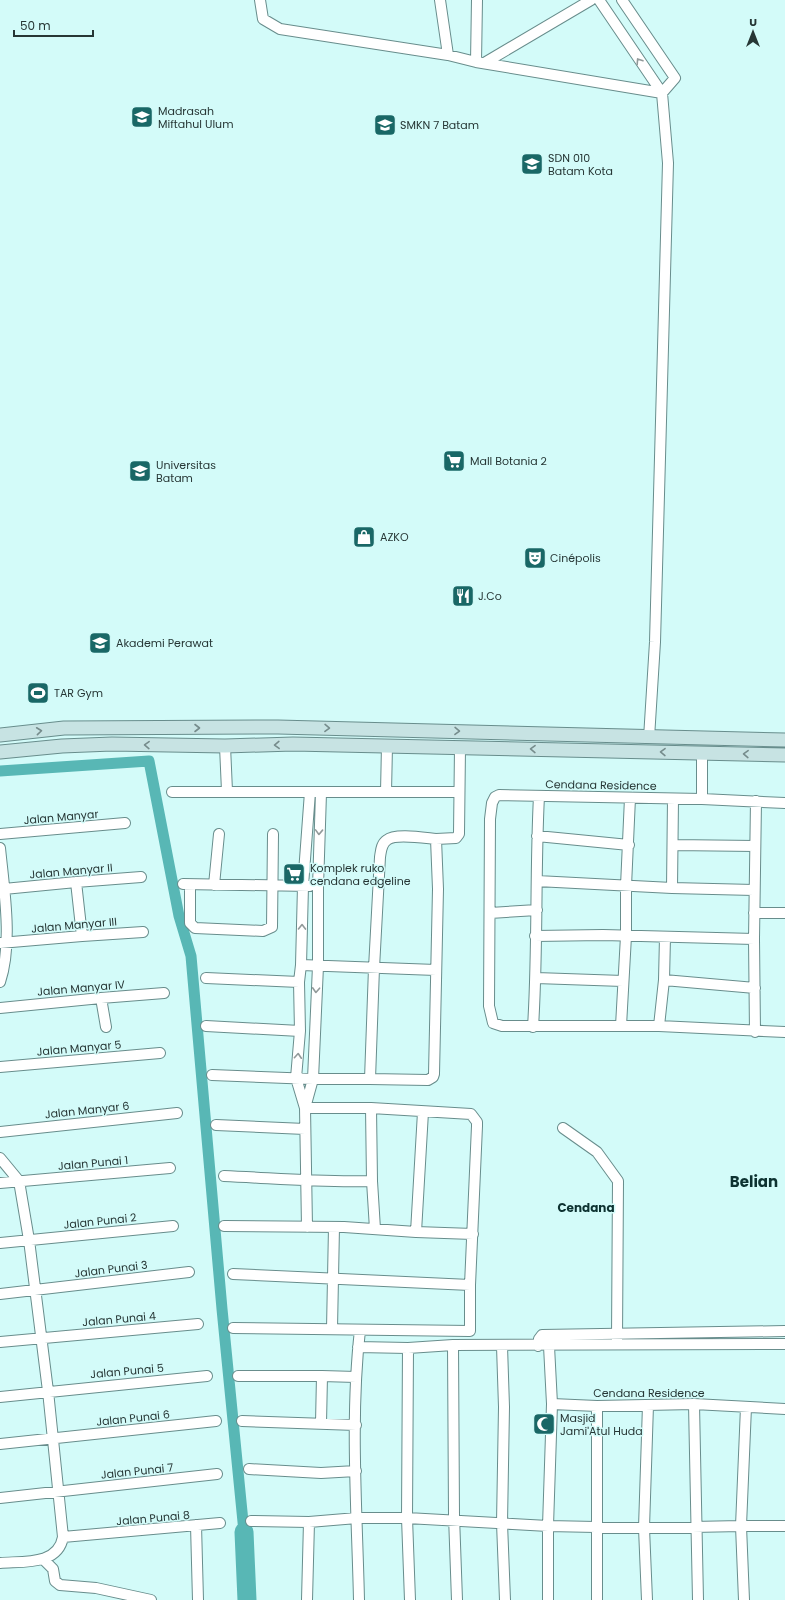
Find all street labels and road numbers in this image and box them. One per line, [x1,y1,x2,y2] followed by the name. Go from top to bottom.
[545,776,657,794] street label: Cendana Residence
[23,806,99,828] street label: Jalan Manyar
[29,859,113,883] street label: Jalan Manyar II
[30,913,118,937] street label: Jalan Manyar III
[36,976,126,1000] street label: Jalan Manyar IV
[36,1036,122,1060] street label: Jalan Manyar 5
[44,1098,130,1122] street label: Jalan Manyar 6
[57,1152,129,1174] street label: Jalan Punai 1
[63,1209,137,1233] street label: Jalan Punai 2
[74,1257,148,1281] street label: Jalan Punai 3
[82,1308,157,1330] street label: Jalan Punai 4
[90,1360,165,1382] street label: Jalan Punai 5
[593,1385,705,1401] street label: Cendana Residence
[95,1406,171,1430] street label: Jalan Punai 6
[100,1459,174,1483] street label: Jalan Punai 7
[116,1507,191,1529] street label: Jalan Punai 8

